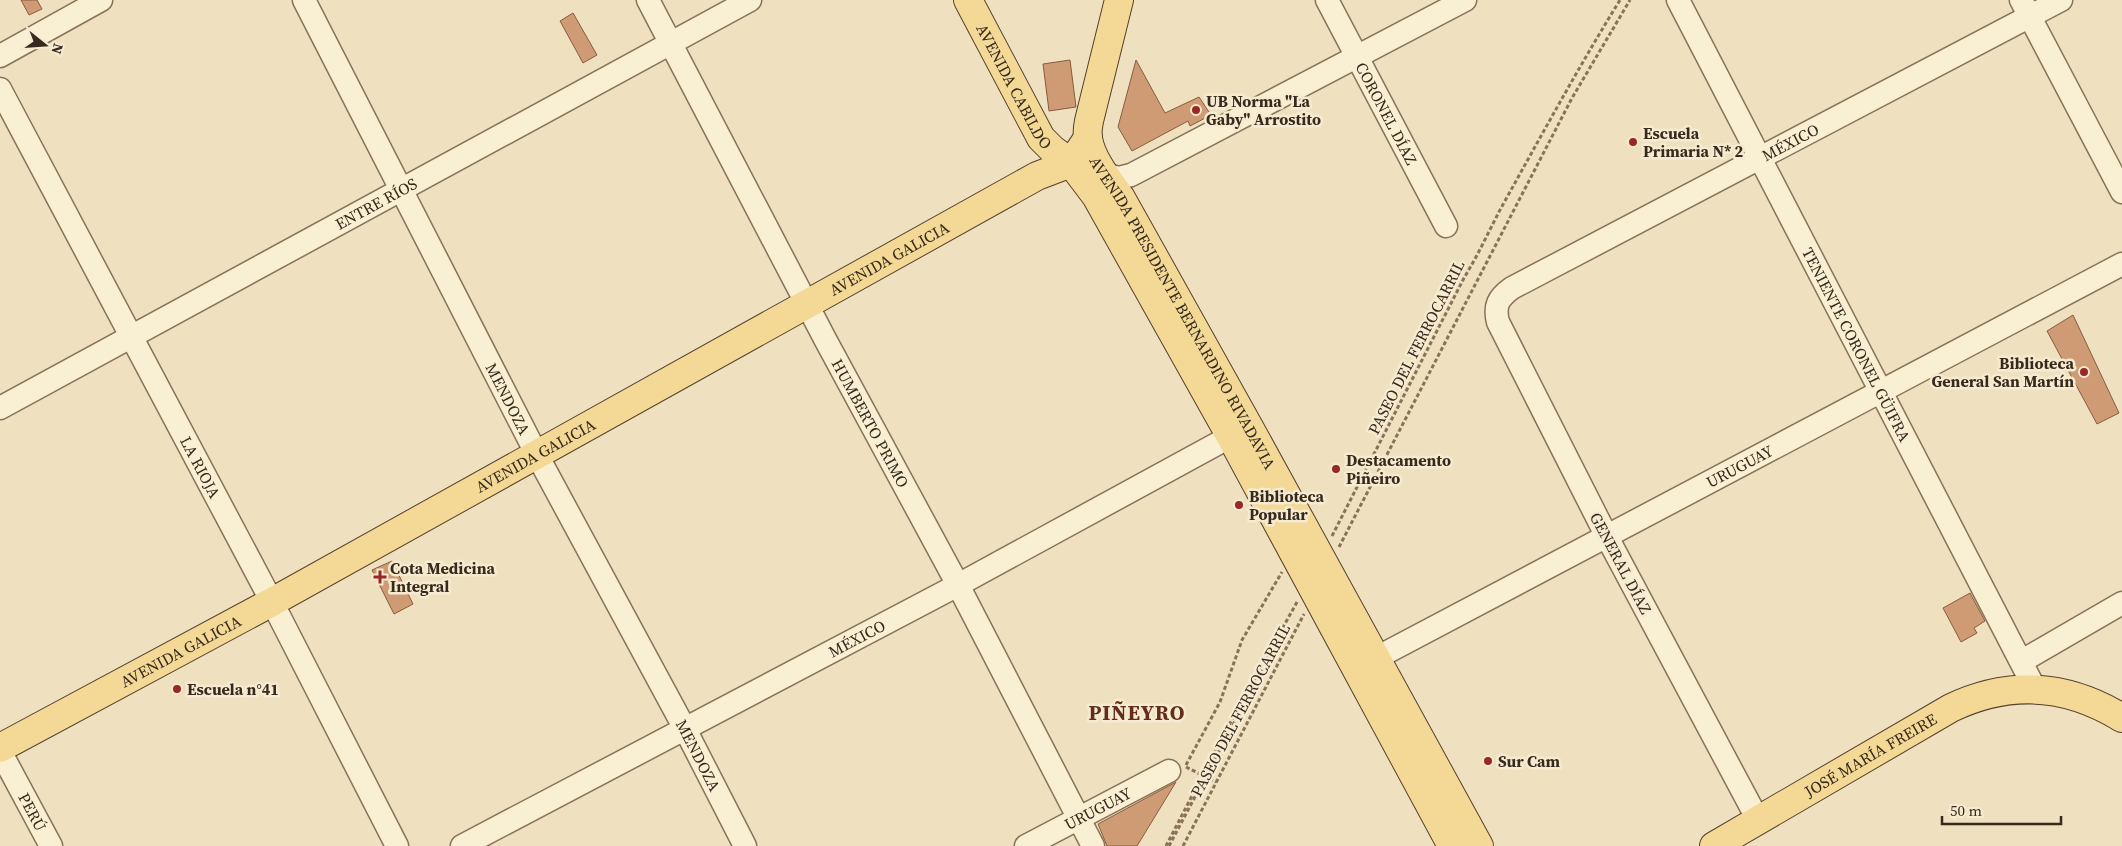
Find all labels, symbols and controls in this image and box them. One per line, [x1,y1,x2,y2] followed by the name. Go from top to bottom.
[20,20,70,70] north arrow
[971,20,1057,154] street label: AVENIDA CABILDO
[46,41,68,57] text: N
[1351,58,1423,169] street label: CORONEL DÍAZ
[1206,90,1321,130] place label: UB Norma "La Gaby" Arrostito
[1190,104,1202,116] marker: UB Norma "La Gaby" Arrostito
[1758,118,1823,166] street label: MÉXICO
[1643,122,1743,162] place label: Escuela Primaria N* 2
[1627,136,1639,148] marker: Escuela Primaria N* 2
[1085,152,1281,473] street label: AVENIDA PRESIDENTE BERNARDINO RIVADAVIA
[331,172,421,235] street label: ENTRE RÍOS
[825,216,953,301] street label: AVENIDA GALICIA
[1797,243,1916,446] street label: TENIENTE CORONEL GÜIFRA
[1362,256,1470,438] street label: PASEO DEL FERROCARRIL
[1931,352,2074,392] place label: Biblioteca General San Martín
[827,355,914,491] street label: HUMBERTO PRIMO
[481,359,536,439] street label: MENDOZA
[2078,366,2090,378] marker: Biblioteca General San Martín
[471,413,600,498] street label: AVENIDA GALICIA
[175,432,226,502] street label: LA RIOJA
[1702,439,1777,493] street label: URUGUAY
[1346,449,1451,489] place label: Destacamento Piñeiro
[1330,463,1342,475] marker: Destacamento Piñeiro
[1249,485,1325,525] place label: Biblioteca Popular
[1233,499,1245,511] marker: Biblioteca Popular
[1585,508,1657,618] street label: GENERAL DÍAZ
[390,557,495,597] place label: Cota Medicina Integral
[374,571,386,583] marker: Cota Medicina Integral
[116,609,245,692] street label: AVENIDA GALICIA
[824,614,889,662] street label: MÉXICO
[1185,620,1295,800] street label: PASEO DEL FERROCARRIL
[187,678,279,700] place label: Escuela n°41
[171,683,183,695] marker: Escuela n°41
[1089,698,1185,727] district label: PIÑEYRO
[1799,708,1941,803] street label: JOSÉ MARÍA FREIRE
[671,715,726,795] street label: MENDOZA
[1498,750,1560,772] place label: Sur Cam
[1482,755,1494,767] marker: Sur Cam
[1060,782,1135,835] street label: URUGUAY
[13,789,52,835] street label: PERÚ
[1942,794,2061,826] scale bar
[1950,800,1982,821] text: 50 m

